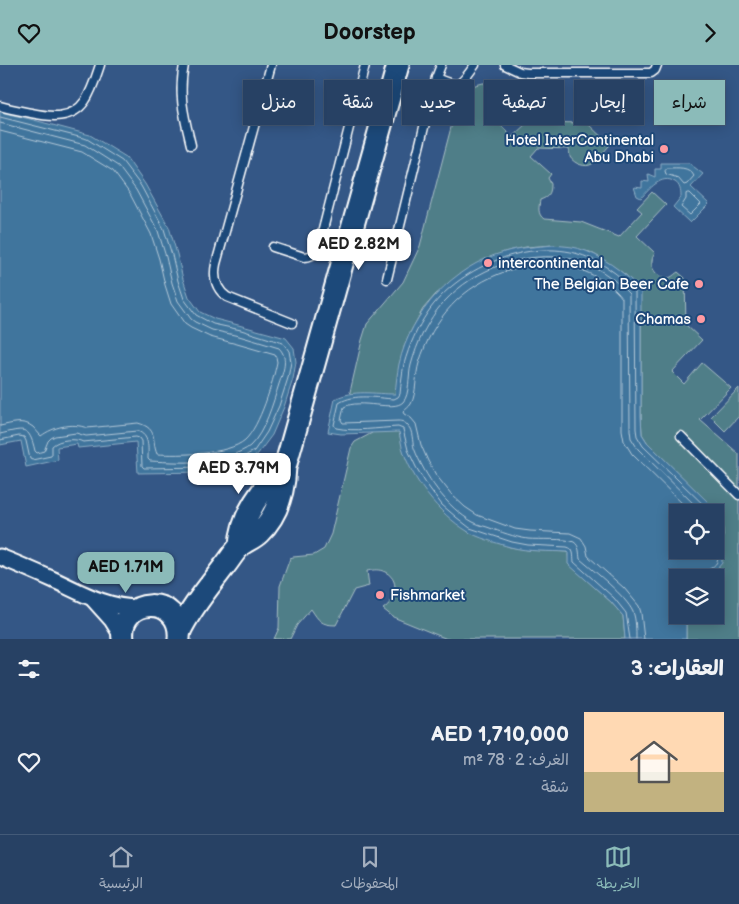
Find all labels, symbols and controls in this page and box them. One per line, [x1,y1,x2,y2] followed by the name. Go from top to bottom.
[15,19,43,47] icon: heart
[323,19,416,46] text: Doorstep
[696,19,724,47] icon: forward
[243,80,314,125] chip: منزل
[324,80,392,125] chip: شقة
[402,80,474,125] chip: جديد
[484,80,564,125] chip: تصفية
[574,80,644,125] chip: إيجار
[654,80,725,125] chip: شراء
[505,131,654,167] place label: Hotel InterContinental Abu Dhabi
[658,143,670,155] marker: Hotel InterContinental Abu Dhabi
[302,229,416,271] pin: AED 2.82M
[318,235,400,254] text: AED 2.82M
[498,254,603,273] place label: intercontinental
[482,257,494,269] marker: intercontinental
[534,275,689,294] place label: The Belgian Beer Cafe
[693,278,705,290] marker: The Belgian Beer Cafe
[635,310,692,329] place label: Chamas
[695,313,707,325] marker: Chamas
[182,453,296,495] pin: AED 3.79M
[199,459,279,478] text: AED 3.79M
[669,504,724,624] map controls
[669,504,724,559] button: locate
[69,551,183,594] pin: AED 1.71M
[88,558,164,577] text: AED 1.71M
[669,569,724,624] button: layers
[390,586,465,605] place label: Fishmarket
[374,589,386,601] marker: Fishmarket
[15,655,43,683] icon: filters
[631,656,724,681] text: العقارات: 3
[431,722,569,747] text: AED 1,710,000
[624,732,684,792] icon: home
[15,748,43,776] icon: heart
[463,751,569,770] text: الغرف: 2 · 78 m²
[541,778,569,797] text: شقة
[99,843,143,896] tab: الرئيسية
[341,843,398,896] tab: المحفوظات
[596,843,640,896] tab: الخريطة

